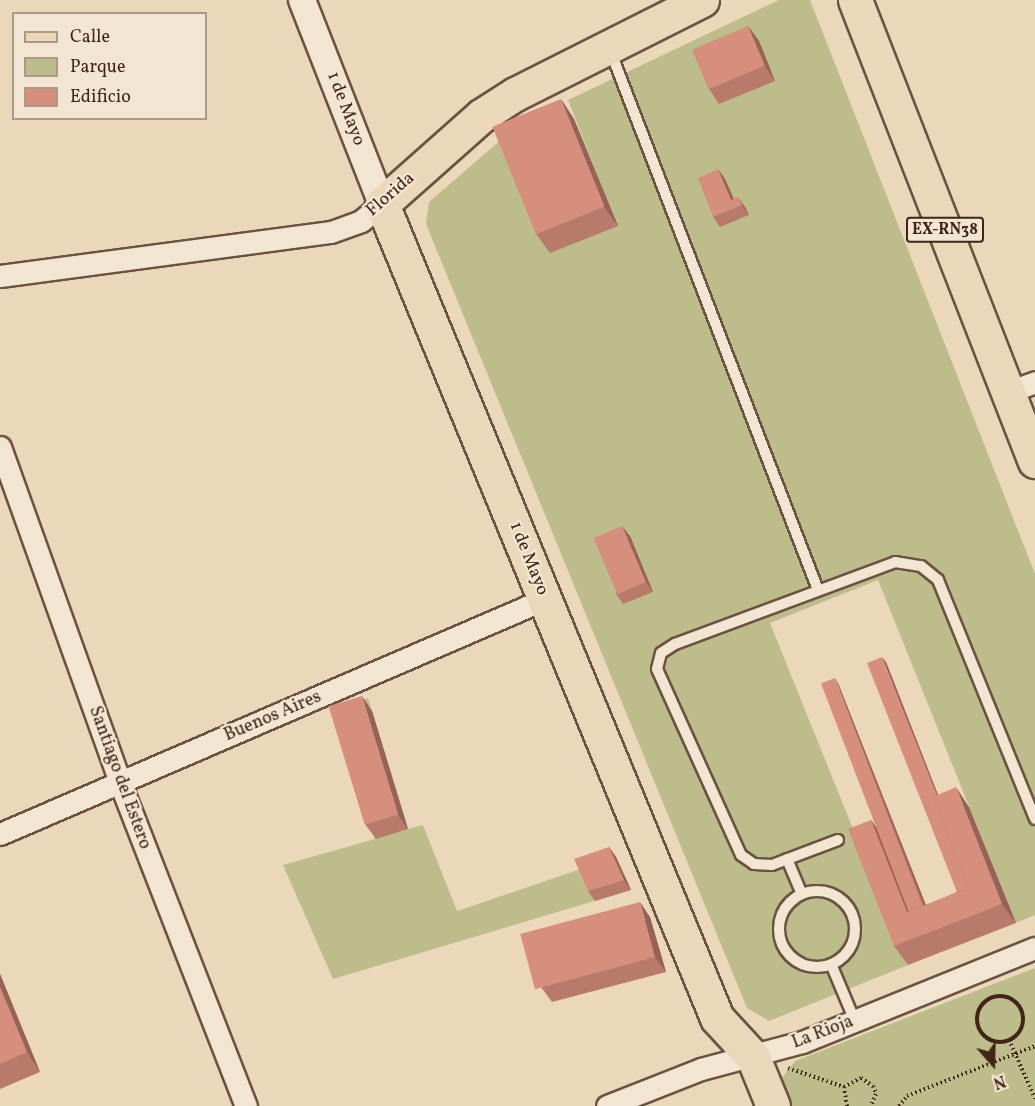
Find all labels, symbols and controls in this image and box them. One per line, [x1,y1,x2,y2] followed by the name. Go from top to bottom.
[12,12,207,120] legend
[70,25,110,50] text: Calle
[70,55,125,80] text: Parque
[321,69,369,149] street label: 1 de Mayo
[70,85,131,110] text: Edificio
[362,168,420,222] street label: Florida
[906,217,984,243] road number: EX-RN38
[504,519,552,599] street label: 1 de Mayo
[221,687,325,747] street label: Buenos Aires
[83,704,155,852] street label: Santiago del Estero
[789,1011,857,1055] street label: La Rioja
[963,1034,1023,1094] north arrow
[990,1069,1008,1093] text: N

